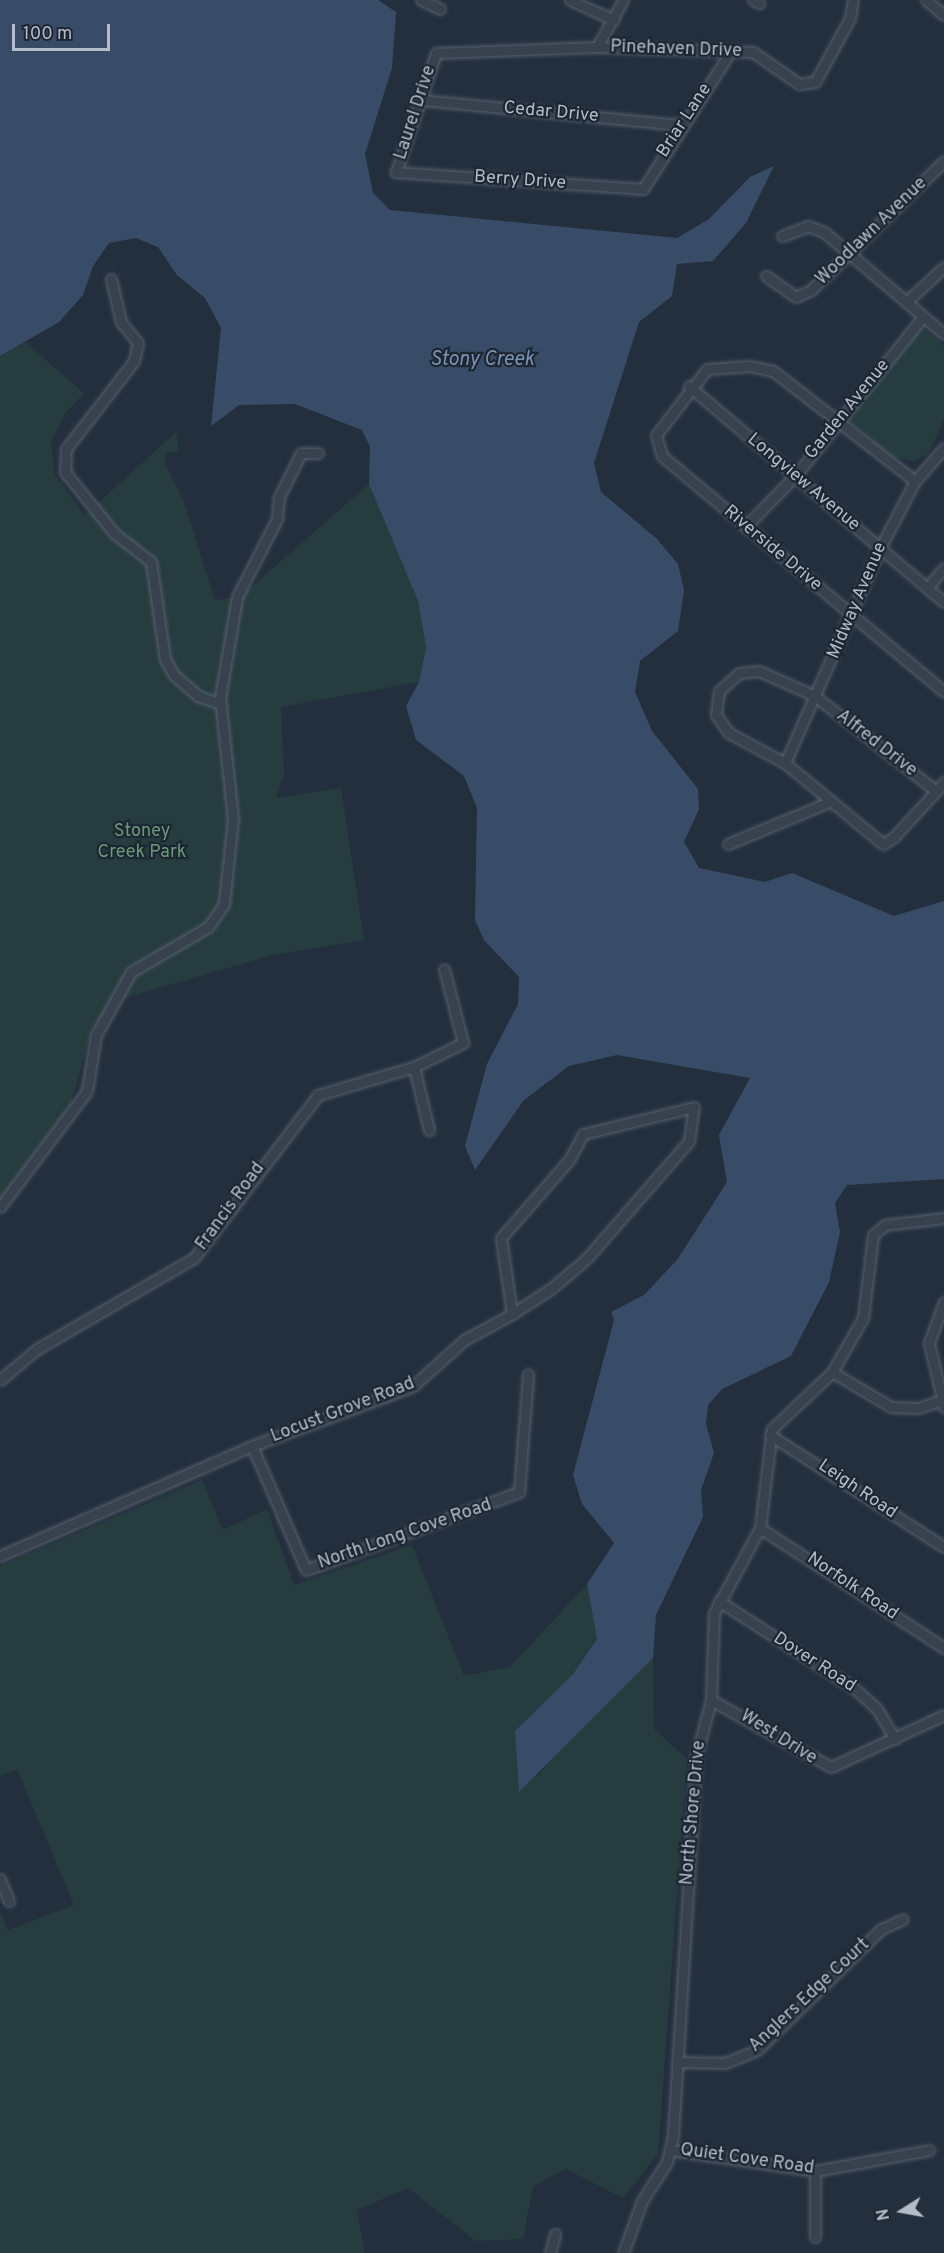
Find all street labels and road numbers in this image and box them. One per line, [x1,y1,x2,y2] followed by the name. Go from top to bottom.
[610,37,742,63] street label: Pinehaven Drive
[391,63,441,163] street label: Laurel Drive
[653,80,717,162] street label: Briar Lane
[503,98,599,128] street label: Cedar Drive
[473,167,567,195] street label: Berry Drive
[812,173,932,291] street label: Woodlawn Avenue
[801,355,895,465] street label: Garden Avenue
[742,429,864,537] street label: Longview Avenue
[718,502,826,596] street label: Riverside Drive
[824,539,892,663] street label: Midway Avenue
[831,706,921,782] street label: Alfred Drive
[192,1159,270,1255] street label: Francis Road
[268,1374,418,1448] street label: Locust Grove Road
[813,1456,901,1524] street label: Leigh Road
[315,1495,495,1575] street label: North Long Cove Road
[802,1549,902,1625] street label: Norfolk Road
[769,1628,859,1698] street label: Dover Road
[736,1706,820,1770] street label: West Drive
[677,1740,711,1886] street label: North Shore Drive
[745,1935,875,2057] street label: Anglers Edge Court
[679,2140,815,2180] street label: Quiet Cove Road

